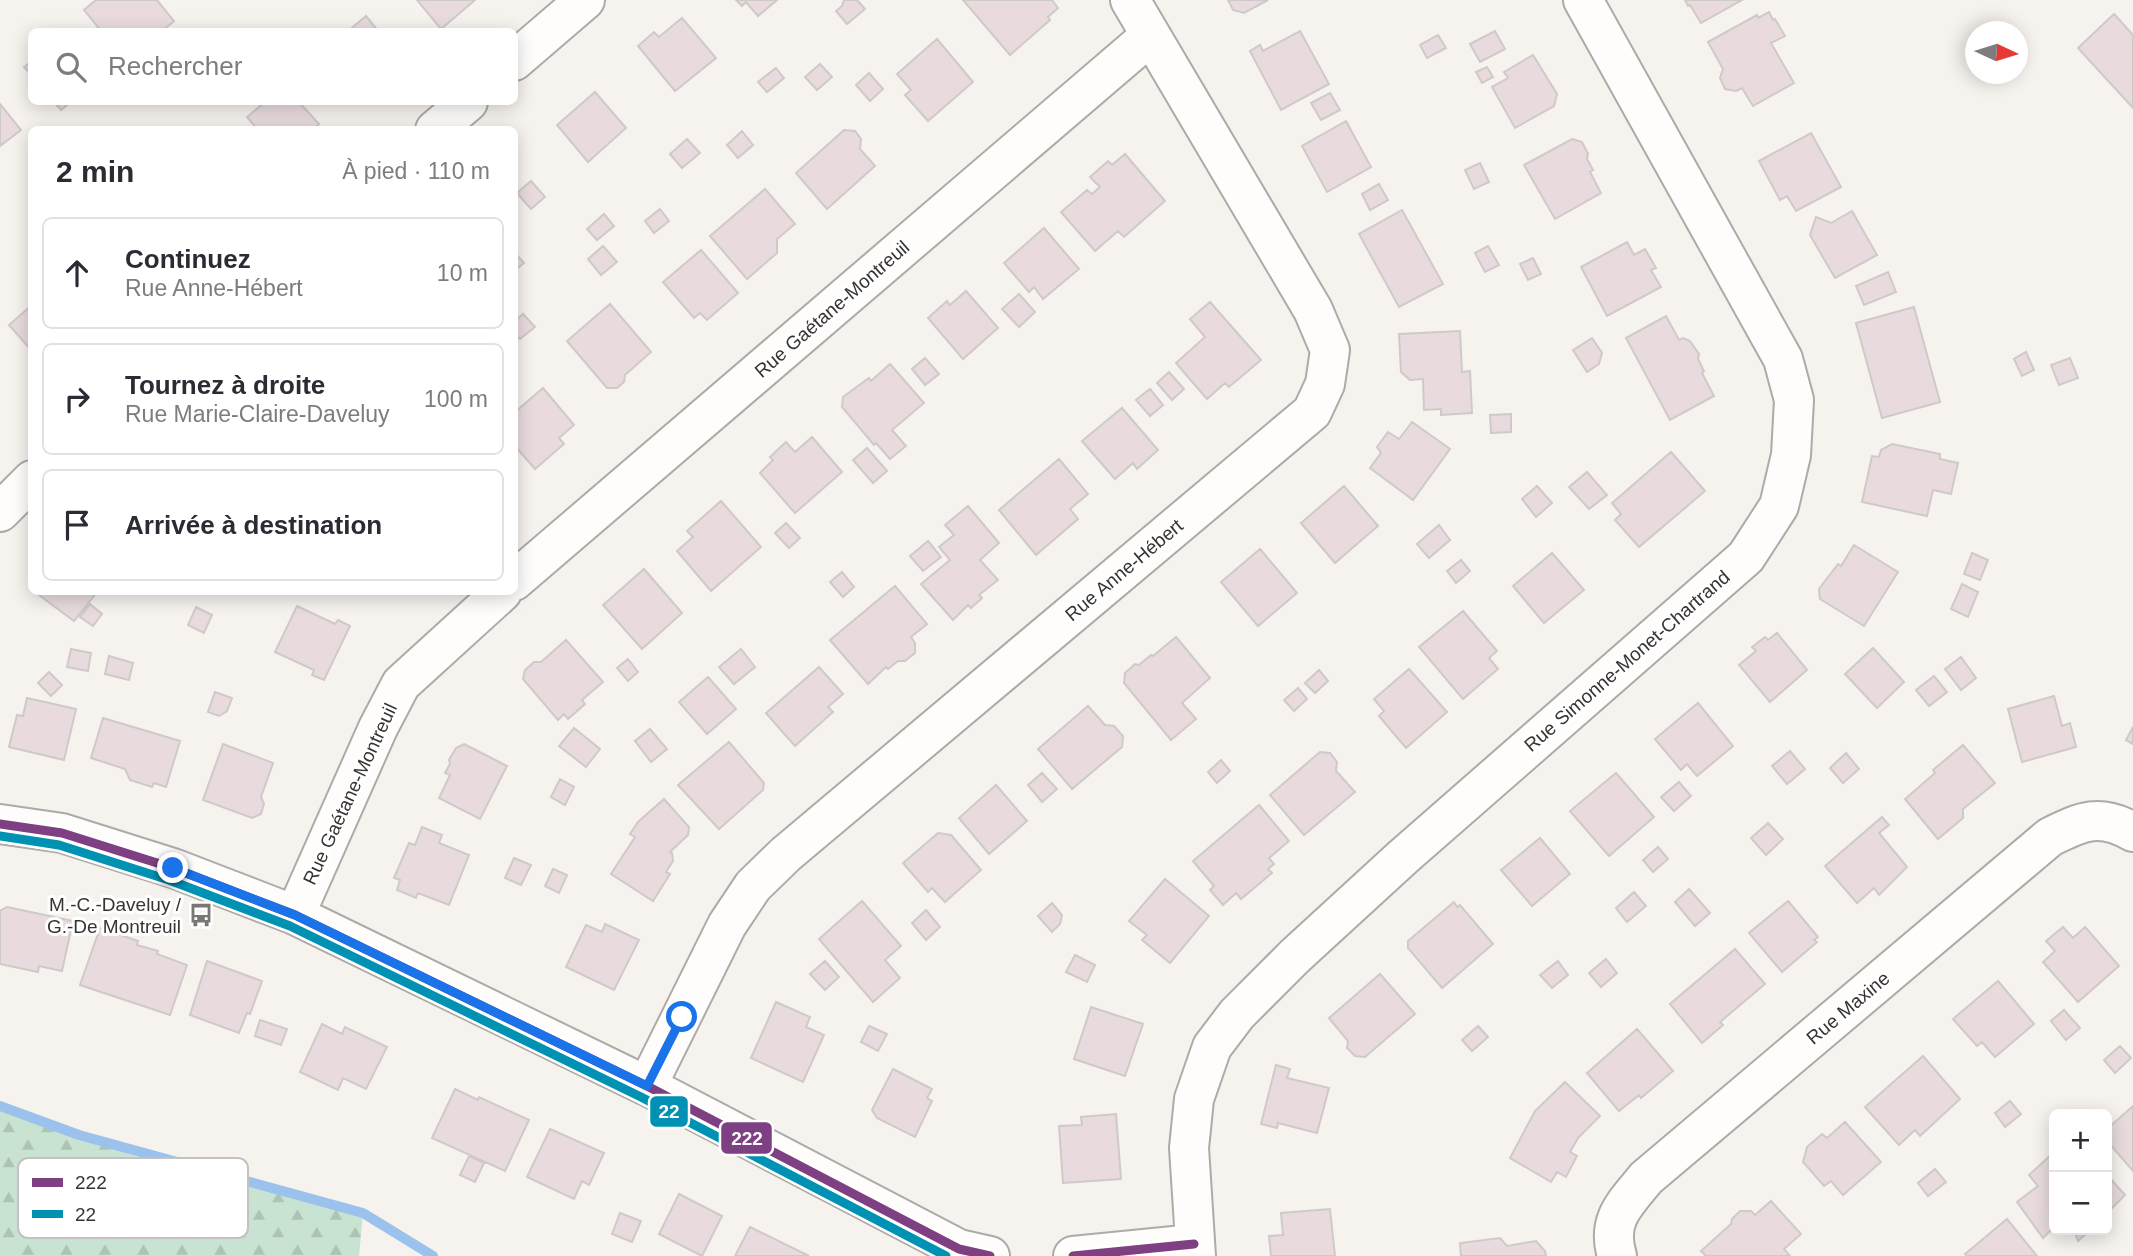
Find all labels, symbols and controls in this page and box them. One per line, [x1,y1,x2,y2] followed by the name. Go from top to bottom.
[1965,21,2028,84] north arrow
[28,28,518,105] search box
[52,48,90,86] icon: search
[108,51,242,81] text: Rechercher
[56,155,134,188] text: 2 min
[342,158,490,184] text: À pied · 110 m
[751,236,913,382] street label: Rue Gaétane-Montreuil
[125,244,251,274] text: Continuez
[58,254,96,292] icon: ahead
[437,260,488,286] text: 10 m
[125,275,303,301] text: Rue Anne-Hébert
[125,370,325,400] text: Tournez à droite
[58,380,96,418] icon: right
[424,386,488,412] text: 100 m
[125,401,390,427] text: Rue Marie-Claire-Daveluy
[58,506,96,544] icon: arrive
[125,510,382,540] text: Arrivée à destination
[1061,514,1188,625] street label: Rue Anne-Hébert
[1520,566,1734,756] street label: Rue Simonne-Monet-Chartrand
[299,700,401,888] street label: Rue Gaétane-Montreuil
[157,852,188,883] route end
[47,894,182,937] place label: M.-C.-Daveluy / G.-De Montreuil
[187,901,215,929] bus stop icon: M.-C.-Daveluy / G.-De Montreuil
[1802,967,1894,1049] street label: Rue Maxine
[666,1001,697,1032] route start
[649,1095,689,1128] line badge: 22
[658,1101,680,1122] text: 22
[2049,1109,2112,1235] map controls
[2049,1109,2112,1172] button: +
[720,1121,773,1155] line badge: 222
[731,1128,763,1149] text: 222
[18,1158,248,1238] legend
[75,1172,107,1193] text: 222
[2049,1172,2112,1235] button: −
[75,1204,96,1225] text: 22

